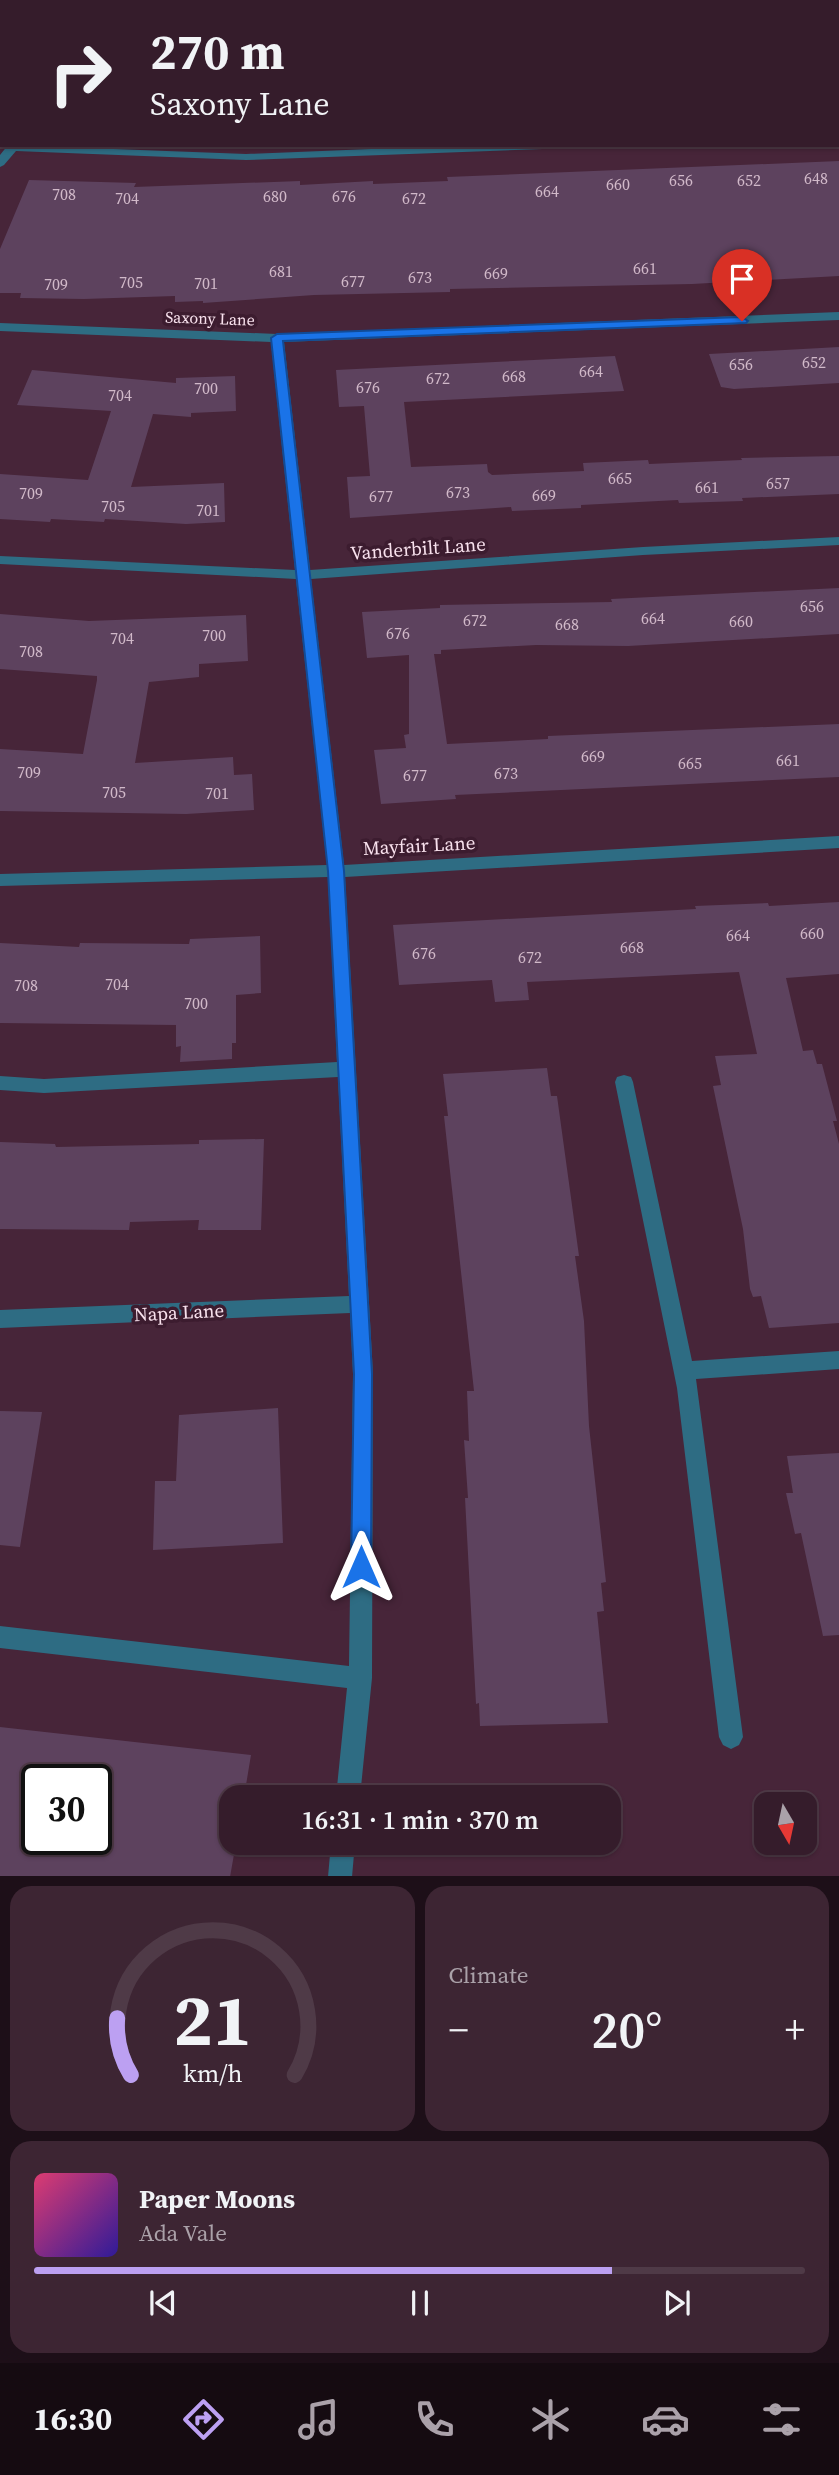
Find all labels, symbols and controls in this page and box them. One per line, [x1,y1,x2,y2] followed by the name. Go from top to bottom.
[150,18,285,85] text: 270 m
[35,28,126,119] icon: right
[150,82,330,126] text: Saxony Lane
[804,167,828,189] house number: 648
[669,169,693,191] house number: 656
[737,169,761,191] house number: 652
[606,173,630,195] house number: 660
[535,180,559,202] house number: 664
[52,183,76,205] house number: 708
[263,185,287,207] house number: 680
[332,185,356,207] house number: 676
[115,187,139,209] house number: 704
[402,187,426,209] house number: 672
[712,249,772,321] pin
[633,257,657,279] house number: 661
[269,260,293,282] house number: 681
[723,260,761,298] icon: arrive
[484,262,508,284] house number: 669
[408,266,432,288] house number: 673
[341,270,365,292] house number: 677
[119,271,143,293] house number: 705
[194,272,218,294] house number: 701
[44,273,68,295] house number: 709
[165,305,255,331] street label: Saxony Lane
[802,351,826,373] house number: 652
[729,353,753,375] house number: 656
[579,360,603,382] house number: 664
[502,365,526,387] house number: 668
[426,367,450,389] house number: 672
[356,376,380,398] house number: 676
[194,377,218,399] house number: 700
[108,384,132,406] house number: 704
[608,467,632,489] house number: 665
[766,472,790,494] house number: 657
[695,476,719,498] house number: 661
[446,481,470,503] house number: 673
[19,482,43,504] house number: 709
[532,484,556,506] house number: 669
[369,485,393,507] house number: 677
[101,495,125,517] house number: 705
[196,499,220,521] house number: 701
[349,530,487,566] street label: Vanderbilt Lane
[800,595,824,617] house number: 656
[641,607,665,629] house number: 664
[463,609,487,631] house number: 672
[729,610,753,632] house number: 660
[555,613,579,635] house number: 668
[386,622,410,644] house number: 676
[202,624,226,646] house number: 700
[110,627,134,649] house number: 704
[19,640,43,662] house number: 708
[581,745,605,767] house number: 669
[776,749,800,771] house number: 661
[678,752,702,774] house number: 665
[17,761,41,783] house number: 709
[494,762,518,784] house number: 673
[403,764,427,786] house number: 677
[102,781,126,803] house number: 705
[205,782,229,804] house number: 701
[362,829,476,861] street label: Mayfair Lane
[800,922,824,944] house number: 660
[726,924,750,946] house number: 664
[620,936,644,958] house number: 668
[412,942,436,964] house number: 676
[518,946,542,968] house number: 672
[105,973,129,995] house number: 704
[14,974,38,996] house number: 708
[184,992,208,1014] house number: 700
[133,1297,225,1327] street label: Napa Lane
[324,1530,398,1604] position arrow
[21,1764,112,1855] speed limit sign: 30
[754,1792,817,1855] north arrow
[754,1792,817,1855] map controls
[301,1802,539,1838] text: 16:31 · 1 min · 370 m
[449,1959,528,1991] text: Climate
[173,1970,252,2069] text: 21
[591,1994,662,2065] text: 20°
[449,2004,469,2056] text: −
[785,2004,805,2056] text: +
[182,2055,242,2089] text: km/h
[139,2181,295,2217] text: Paper Moons
[139,2217,227,2249] text: Ada Vale
[144,2284,182,2322] icon: previous
[401,2284,439,2322] icon: pause
[658,2284,696,2322] icon: next
[179,2395,228,2444] icon: directions
[294,2395,343,2444] icon: music
[410,2395,459,2444] icon: phone
[526,2395,575,2444] icon: climate
[641,2395,690,2444] icon: car
[757,2395,806,2444] icon: filters
[33,2397,112,2441] text: 16:30

